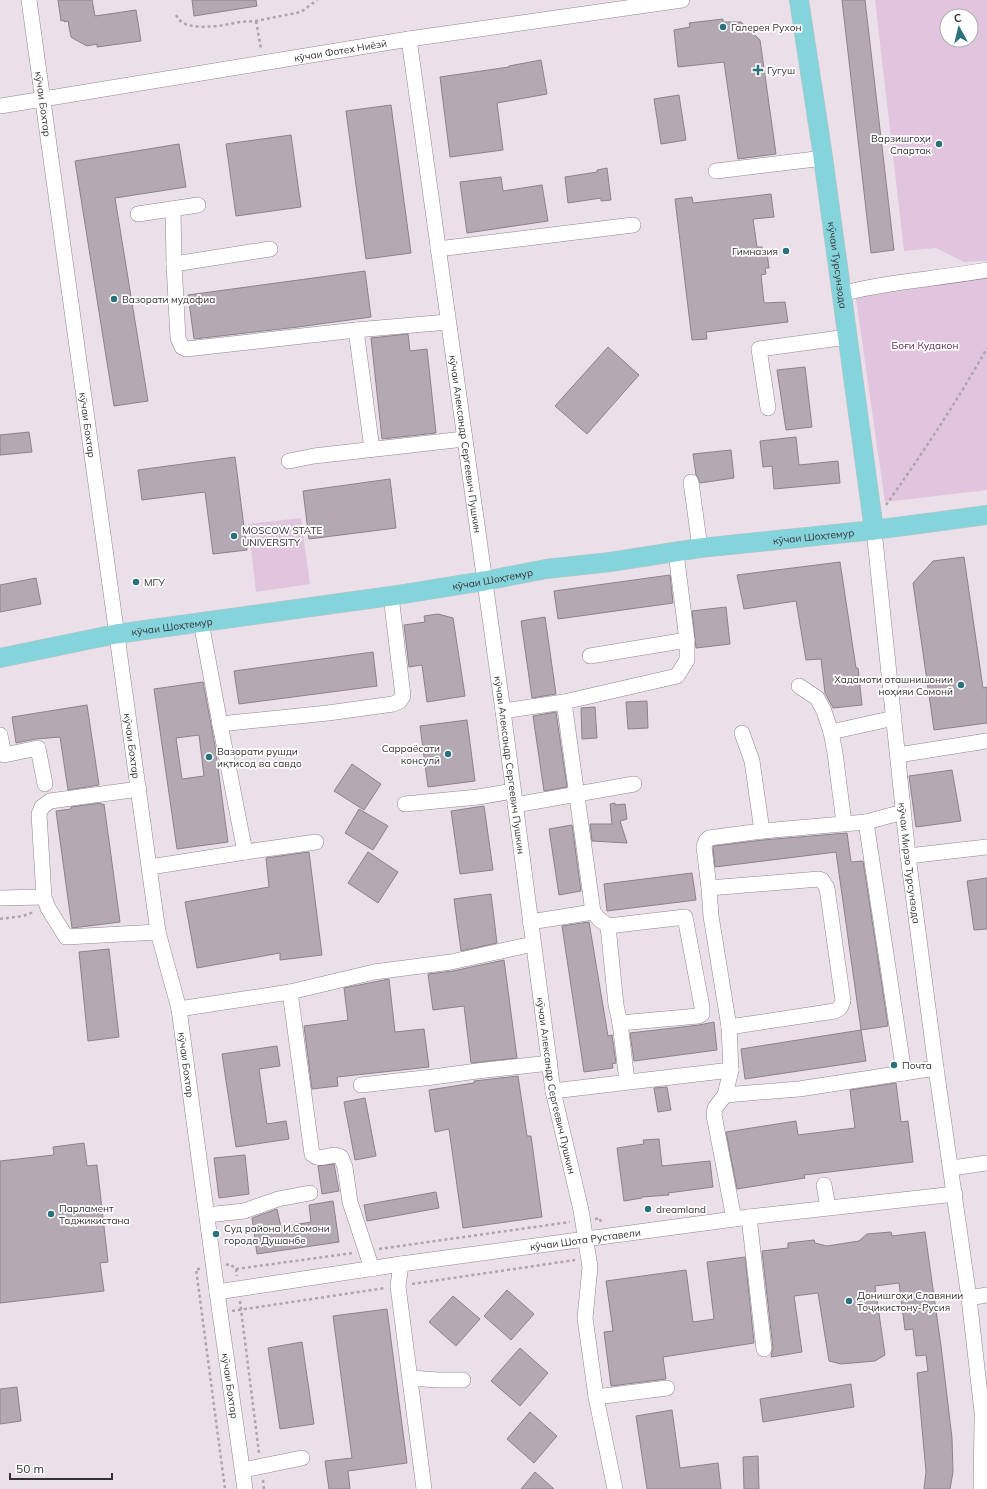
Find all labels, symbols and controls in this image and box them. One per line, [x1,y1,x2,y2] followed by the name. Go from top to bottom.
[939,8,979,48] north arrow
[953,11,963,26] text: С
[731,21,801,34] place label: Галерея Рухон
[718,22,728,32] marker: Галерея Рухон
[293,36,388,64] street label: кӯчаи Фотех Ниёзӣ
[752,64,764,76] marker: Гугуш
[767,64,795,77] place label: Гугуш
[32,71,54,138] street label: кӯчаи Бохтар
[871,132,932,157] place label: Варзишгоҳи Спартак
[934,139,944,149] marker: Варзишгоҳи Спартак
[825,221,850,309] street label: кӯчаи Турсунзода
[732,245,778,258] place label: Гимназия
[781,246,791,256] marker: Гимназия
[122,293,215,306] place label: Вазорати мудофиа
[109,294,119,304] marker: Вазорати мудофиа
[892,339,958,352] park label: Боғи Кудакон
[447,354,485,534] street label: кӯчаи Александр Сергеевич Пушкин
[77,391,99,458] street label: кӯчаи Бохтар
[242,524,322,549] place label: MOSCOW STATE UNIVERSITY
[772,526,855,547] street label: кӯчаи Шоҳтемур
[229,531,239,541] marker: MOSCOW STATE UNIVERSITY
[451,565,534,593] street label: кӯчаи Шоҳтемур
[144,576,165,589] place label: МГУ
[131,577,141,587] marker: МГУ
[131,614,213,638] street label: кӯчаи Шоҳтемур
[834,673,953,698] place label: Хадамоти оташнишонии ноҳияи Сомонӣ
[492,675,528,855] street label: кӯчаи Александр Сергеевич Пушкин
[956,680,966,690] marker: Хадамоти оташнишонии ноҳияи Сомонӣ
[121,712,143,779] street label: кӯчаи Бохтар
[382,742,440,767] place label: Сарраёсати консулӣ
[217,745,302,770] place label: Вазорати рушди иқтисод ва савдо
[443,749,453,759] marker: Сарраёсати консулӣ
[204,752,214,762] marker: Вазорати рушди иқтисод ва савдо
[896,802,923,924] street label: кӯчаи Мирзо Турсунзода
[534,996,579,1175] street label: кӯчаи Александр Сергеевич Пушкин
[176,1031,197,1098] street label: кӯчаи Бохтар
[902,1059,932,1072] place label: Почта
[889,1060,899,1070] marker: Почта
[59,1202,130,1227] place label: Парламент Таджикистана
[656,1203,706,1216] place label: dreamland
[643,1204,653,1214] marker: dreamland
[46,1209,56,1219] marker: Парламент Таджикистана
[224,1222,330,1247] place label: Суд района И.Сомони города Душанбе
[529,1225,641,1253] street label: кӯчаи Шота Руставели
[211,1229,221,1239] marker: Суд района И.Сомони города Душанбе
[857,1289,963,1314] place label: Донишгоҳи Славянии Тоҷикистону-Русия
[844,1296,854,1306] marker: Донишгоҳи Славянии Тоҷикистону-Русия
[219,1352,241,1419] street label: кӯчаи Бохтар
[10,1455,112,1481] scale bar
[16,1461,44,1476] text: 50 m

